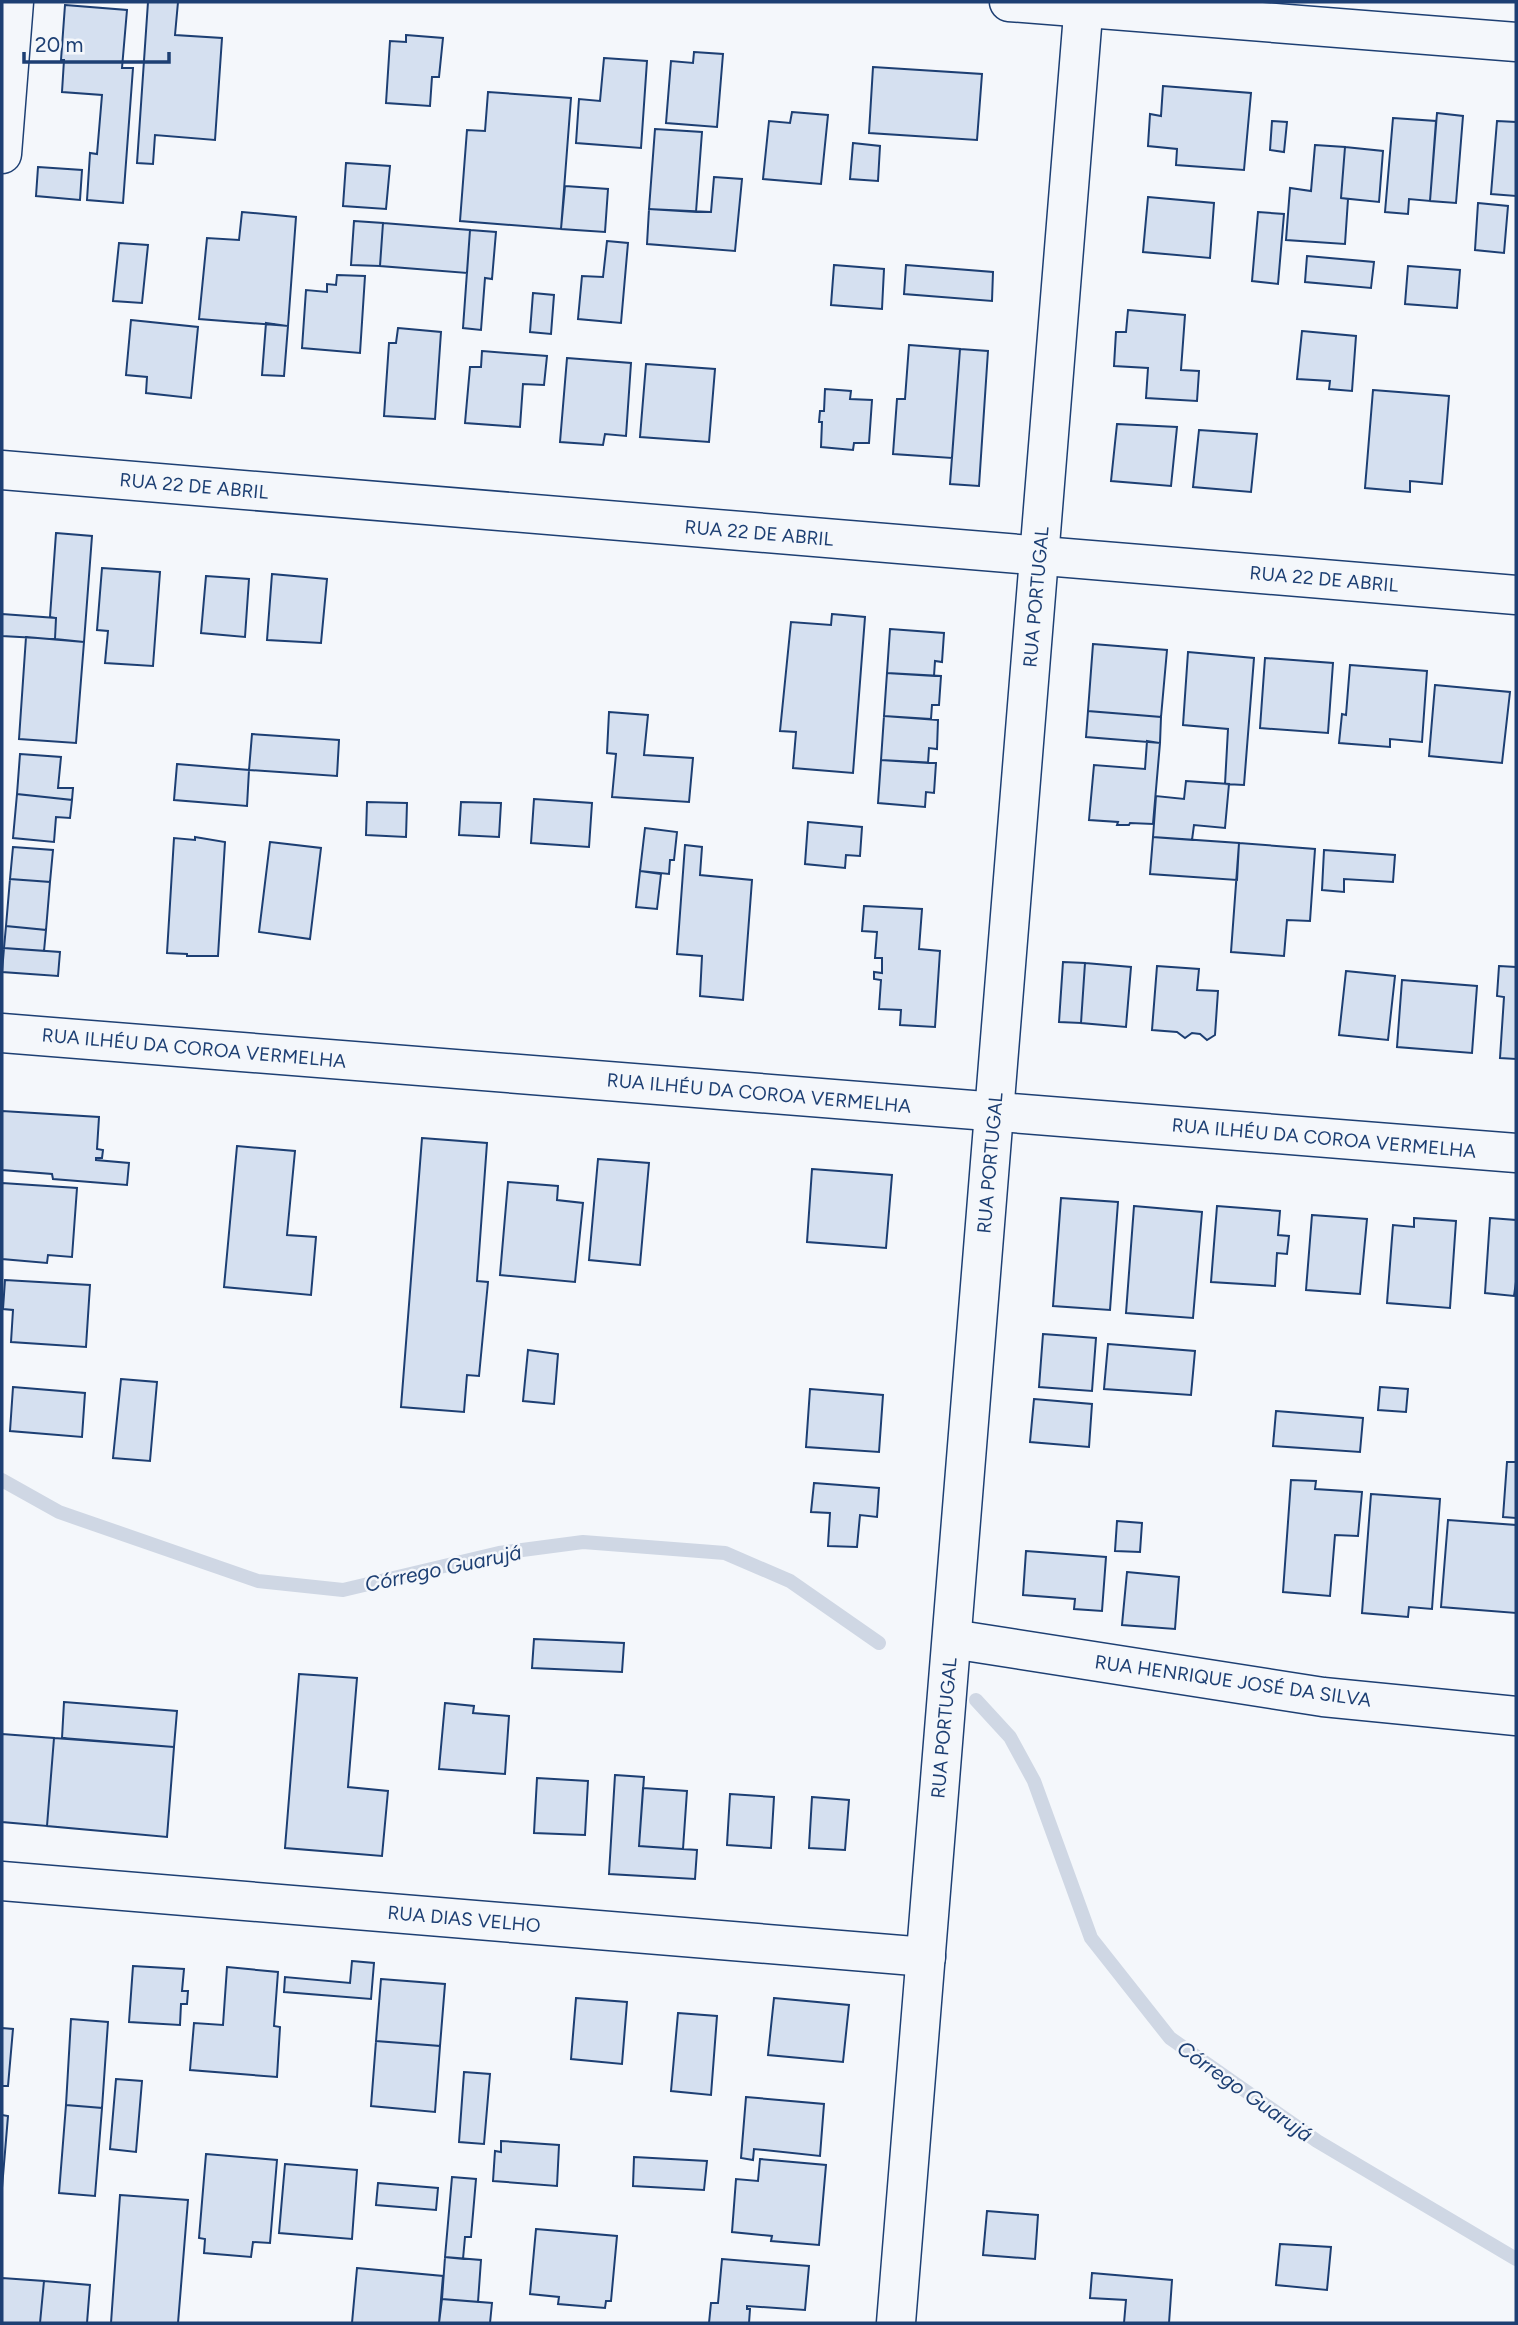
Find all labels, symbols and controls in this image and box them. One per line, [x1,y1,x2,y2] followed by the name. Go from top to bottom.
[24,21,170,65] scale bar
[35,32,83,57] text: 20 m
[119,468,269,504] street label: RUA 22 DE ABRIL
[684,515,834,551] street label: RUA 22 DE ABRIL
[1018,525,1054,668] street label: RUA PORTUGAL
[1249,561,1399,597] street label: RUA 22 DE ABRIL
[41,1023,347,1073] street label: RUA ILHÉU DA COROA VERMELHA
[606,1068,912,1118] street label: RUA ILHÉU DA COROA VERMELHA
[972,1091,1008,1234] street label: RUA PORTUGAL
[1171,1113,1477,1163] street label: RUA ILHÉU DA COROA VERMELHA
[362,1539,524,1597] water label: Córrego Guarujá
[1093,1650,1373,1712] street label: RUA HENRIQUE JOSÉ DA SILVA
[926,1656,962,1799] street label: RUA PORTUGAL
[386,1901,542,1937] street label: RUA DIAS VELHO
[1173,2035,1317,2147] water label: Córrego Guarujá

